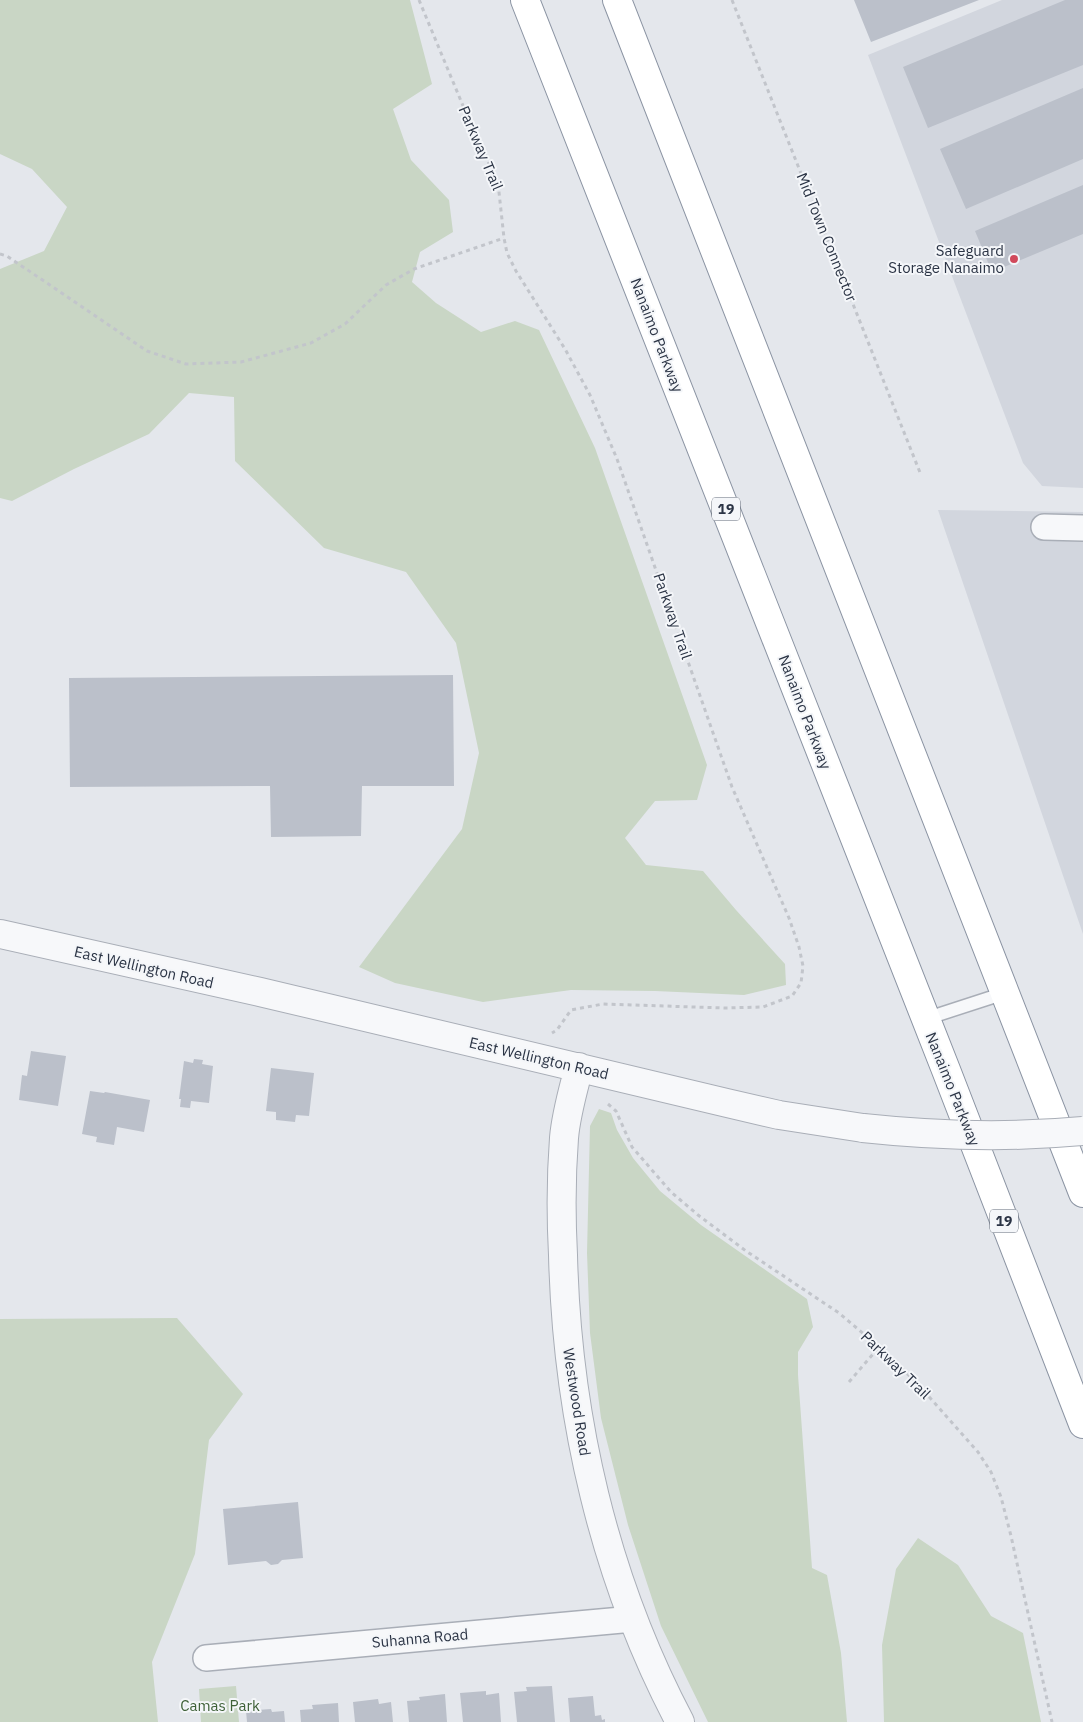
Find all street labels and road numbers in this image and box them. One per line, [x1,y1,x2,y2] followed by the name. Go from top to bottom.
[455,103,507,193] street label: Parkway Trail
[792,170,862,305] street label: Mid Town Connector
[626,275,688,395] street label: Nanaimo Parkway
[712,498,740,520] road number: 19
[649,570,697,662] street label: Parkway Trail
[774,652,836,772] street label: Nanaimo Parkway
[72,942,216,992] street label: East Wellington Road
[922,1029,985,1149] street label: Nanaimo Parkway
[467,1033,611,1083] street label: East Wellington Road
[990,1210,1018,1232] road number: 19
[857,1327,935,1403] street label: Parkway Trail
[559,1347,595,1457] street label: Westwood Road
[371,1624,469,1652] street label: Suhanna Road

